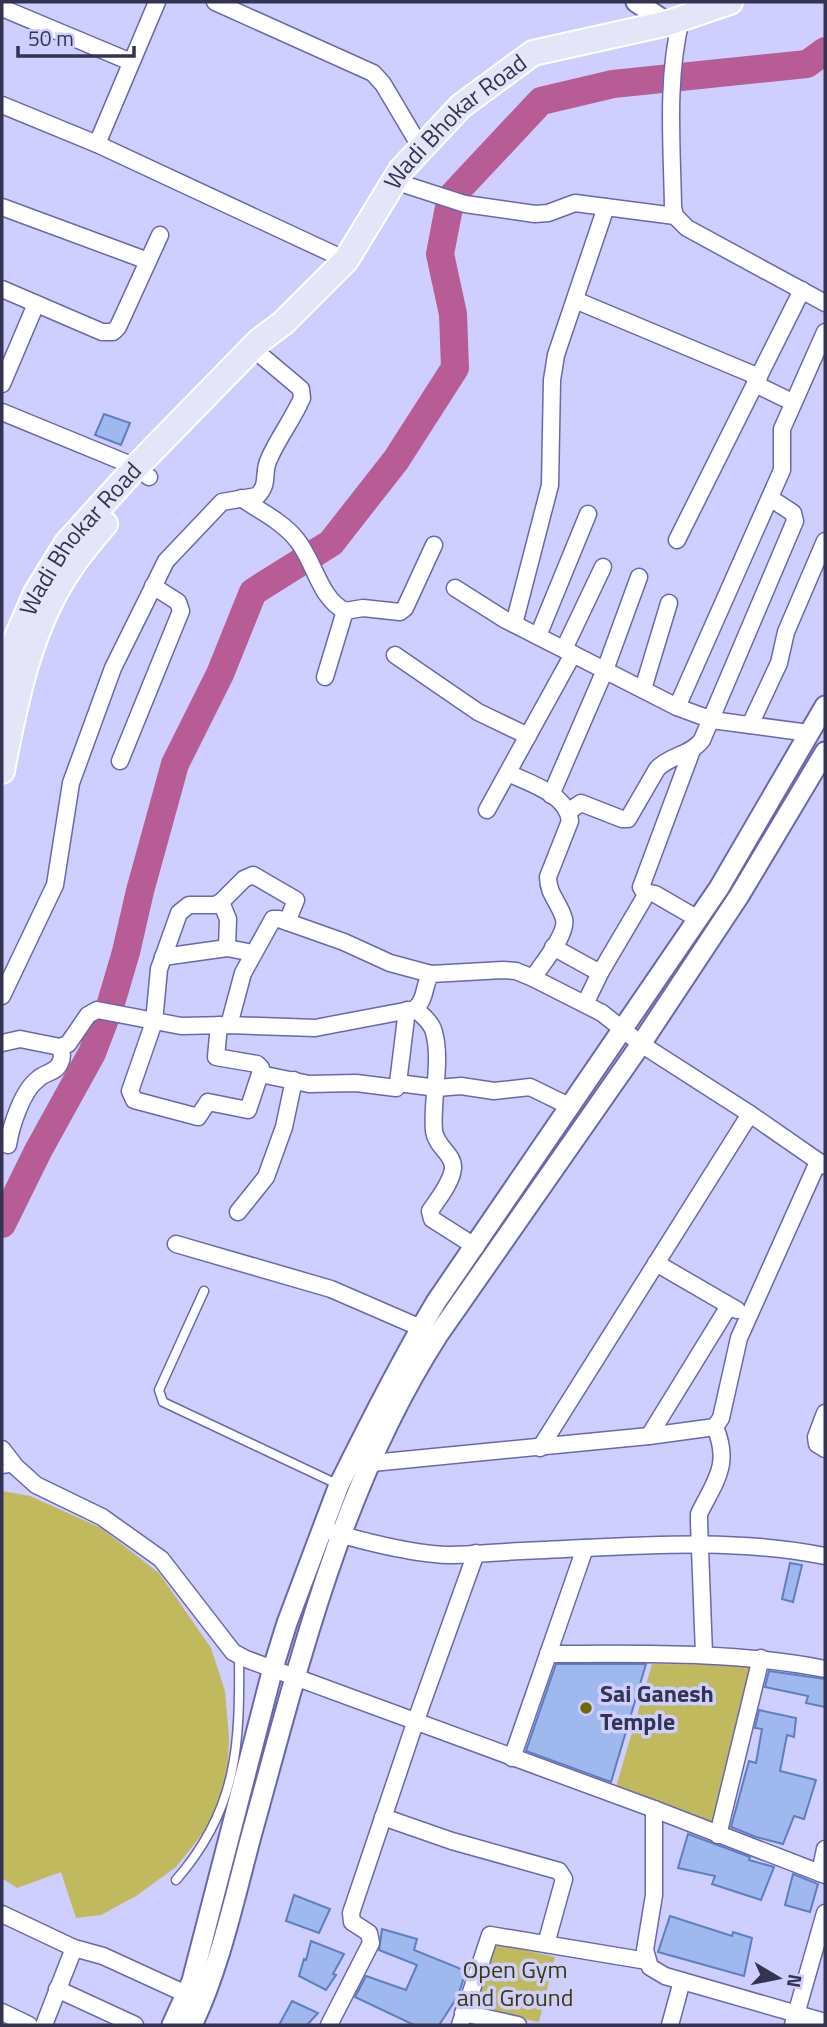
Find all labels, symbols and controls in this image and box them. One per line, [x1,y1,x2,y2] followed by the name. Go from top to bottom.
[18,14,133,58] scale bar
[28,22,74,54] text: 50 m
[374,45,534,196] street label: Wadi Bhokar Road
[9,453,149,621] street label: Wadi Bhokar Road
[600,1675,714,1739] place label: Sai Ganesh Temple
[578,1700,594,1716] marker: Sai Ganesh Temple
[743,1943,813,2013] north arrow
[457,1951,573,2015] park label: Open Gym and Ground
[780,1972,811,1990] text: N

